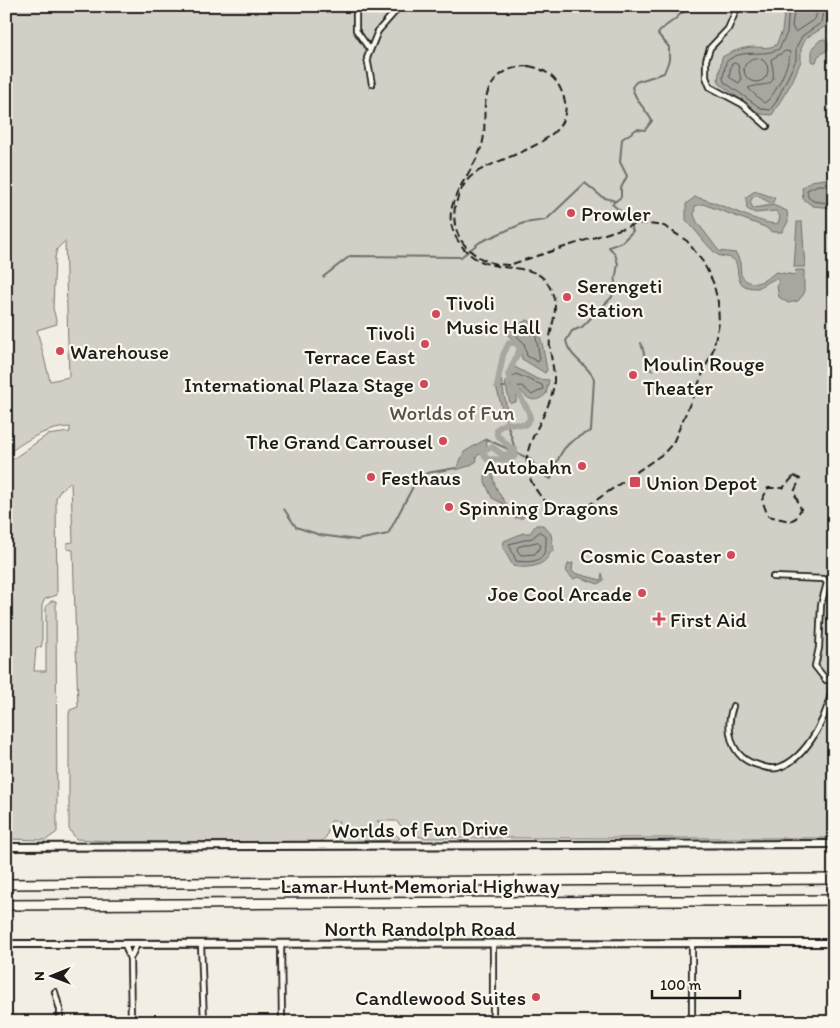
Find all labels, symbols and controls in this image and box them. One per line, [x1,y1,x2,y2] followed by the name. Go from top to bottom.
[581,201,651,226] place label: Prowler
[565,207,577,219] marker: Prowler
[577,273,663,322] place label: Serengeti Station
[446,290,540,339] place label: Tivoli Music Hall
[561,291,573,303] marker: Serengeti Station
[430,308,442,320] marker: Tivoli Music Hall
[304,320,415,369] place label: Tivoli Terrace East
[419,338,431,350] marker: Tivoli Terrace East
[70,339,169,364] place label: Warehouse
[54,345,66,357] marker: Warehouse
[643,351,765,400] place label: Moulin Rouge Theater
[627,369,639,381] marker: Moulin Rouge Theater
[184,372,414,397] place label: International Plaza Stage
[418,378,430,390] marker: International Plaza Stage
[389,400,515,425] park label: Worlds of Fun
[246,429,433,454] place label: The Grand Carrousel
[437,435,449,447] marker: The Grand Carrousel
[484,454,572,479] place label: Autobahn
[576,460,588,472] marker: Autobahn
[381,465,461,490] place label: Festhaus
[646,470,758,495] place label: Union Depot
[365,471,377,483] marker: Festhaus
[628,475,642,489] marker: Union Depot
[459,495,618,520] place label: Spinning Dragons
[443,501,455,513] marker: Spinning Dragons
[580,543,722,568] place label: Cosmic Coaster
[725,549,737,561] marker: Cosmic Coaster
[488,581,632,606] place label: Joe Cool Arcade
[636,587,648,599] marker: Joe Cool Arcade
[670,607,747,632] place label: First Aid
[652,612,666,626] marker: First Aid
[331,815,509,843] street label: Worlds of Fun Drive
[281,873,560,898] street label: Lamar Hunt Memorial Highway
[324,916,516,941] street label: North Randolph Road
[28,950,78,1000] north arrow
[652,968,740,1000] scale bar
[31,971,48,981] text: N
[660,976,702,994] text: 100 m
[355,985,526,1010] place label: Candlewood Suites
[530,991,542,1003] marker: Candlewood Suites

